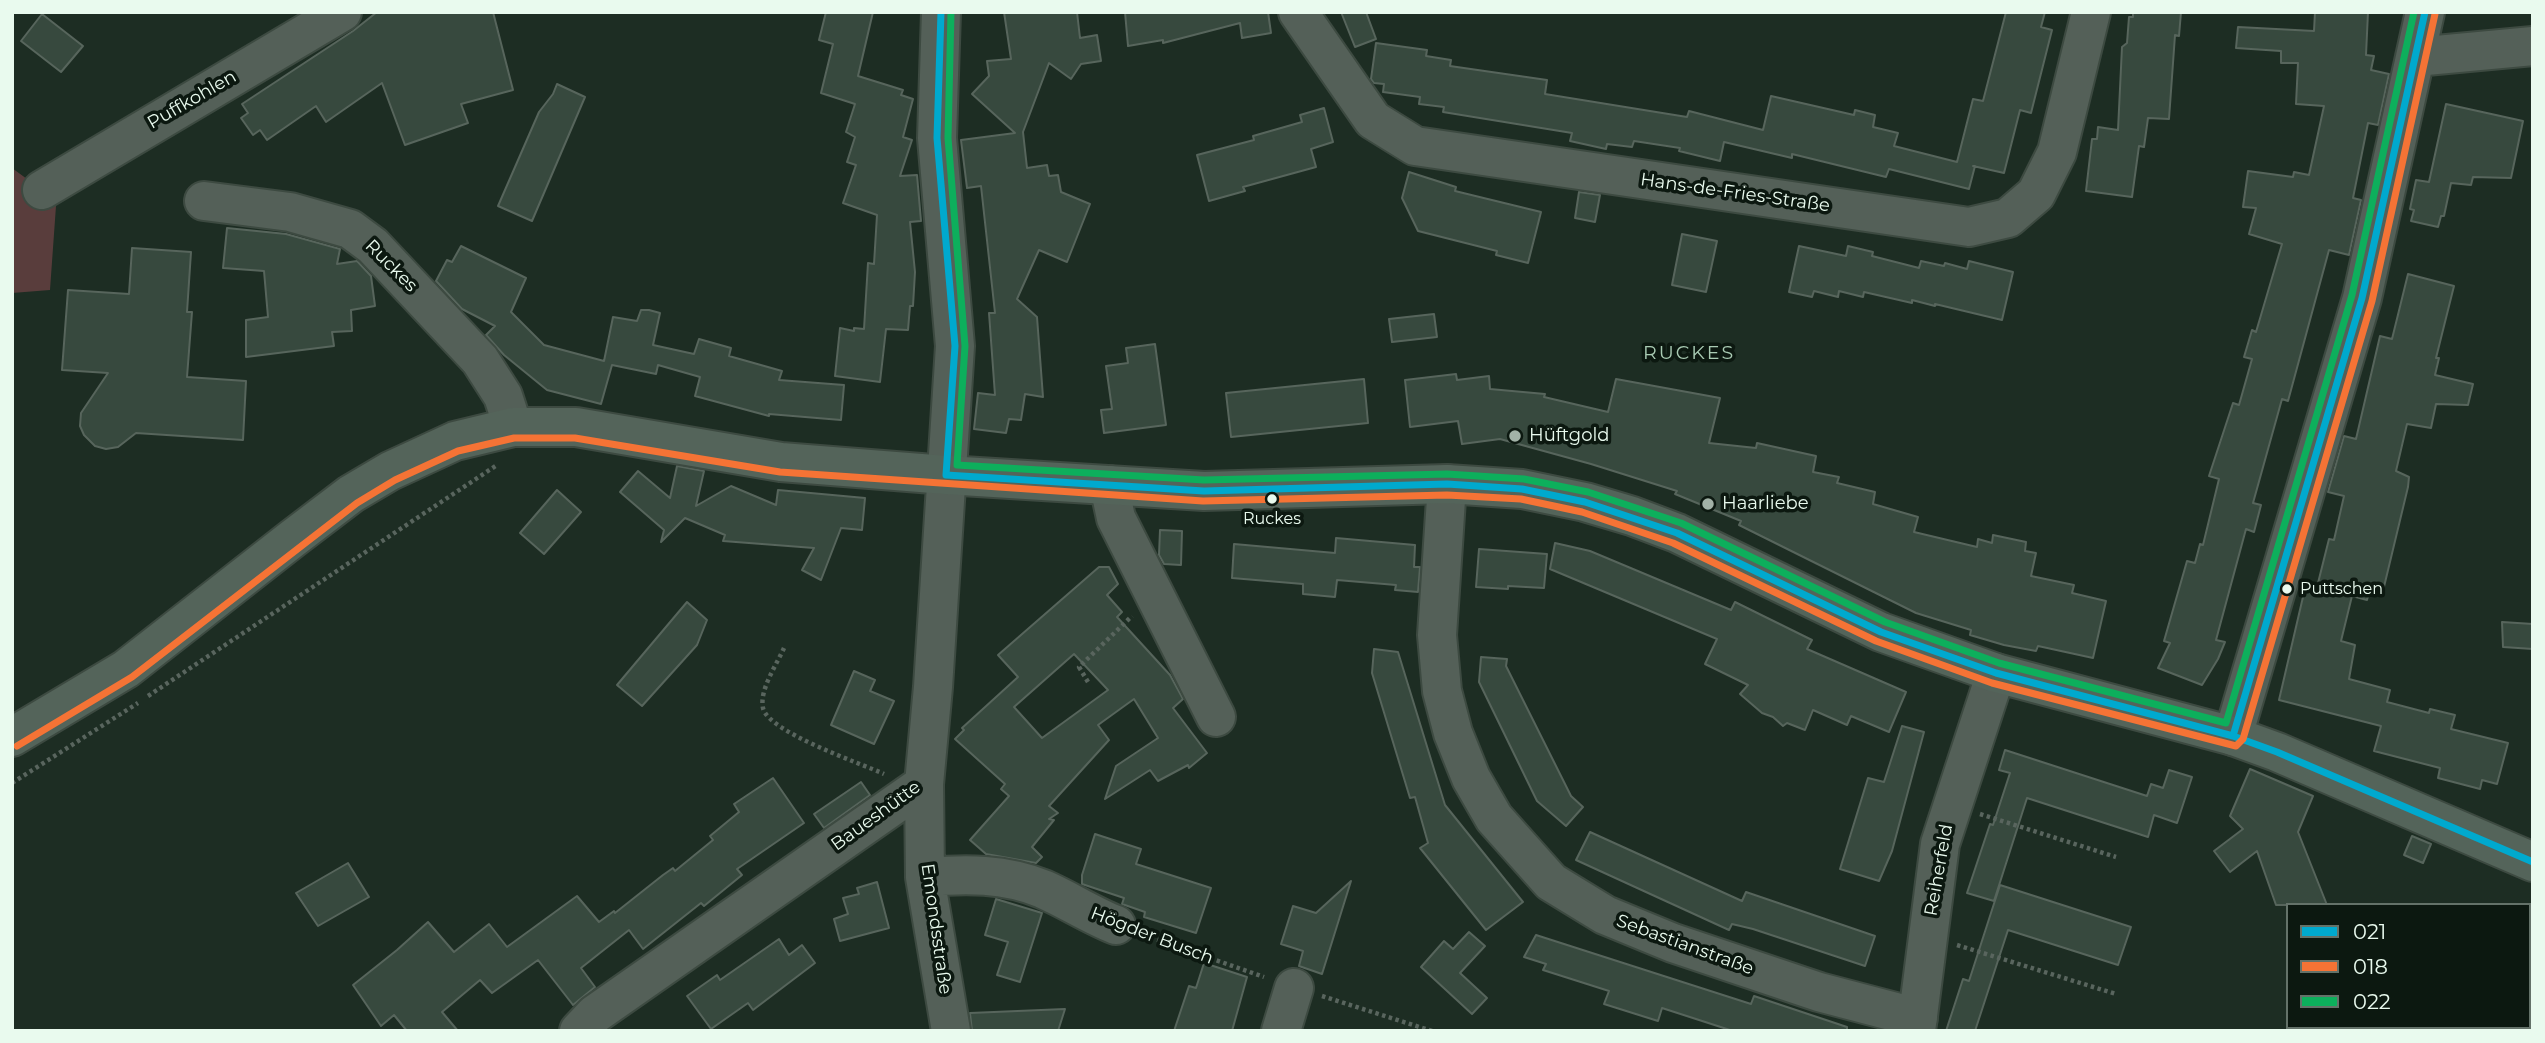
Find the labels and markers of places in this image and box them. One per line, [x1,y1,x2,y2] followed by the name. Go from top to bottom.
[1529,425,1609,447] place label: Hüftgold
[1507,428,1523,444] marker: Hüftgold
[1265,492,1279,506] marker: Ruckes
[1722,493,1809,515] place label: Haarliebe
[1700,496,1716,512] marker: Haarliebe
[1243,509,1301,529] place label: Ruckes
[2300,579,2383,599] place label: Puttschen
[2280,582,2294,596] marker: Puttschen

